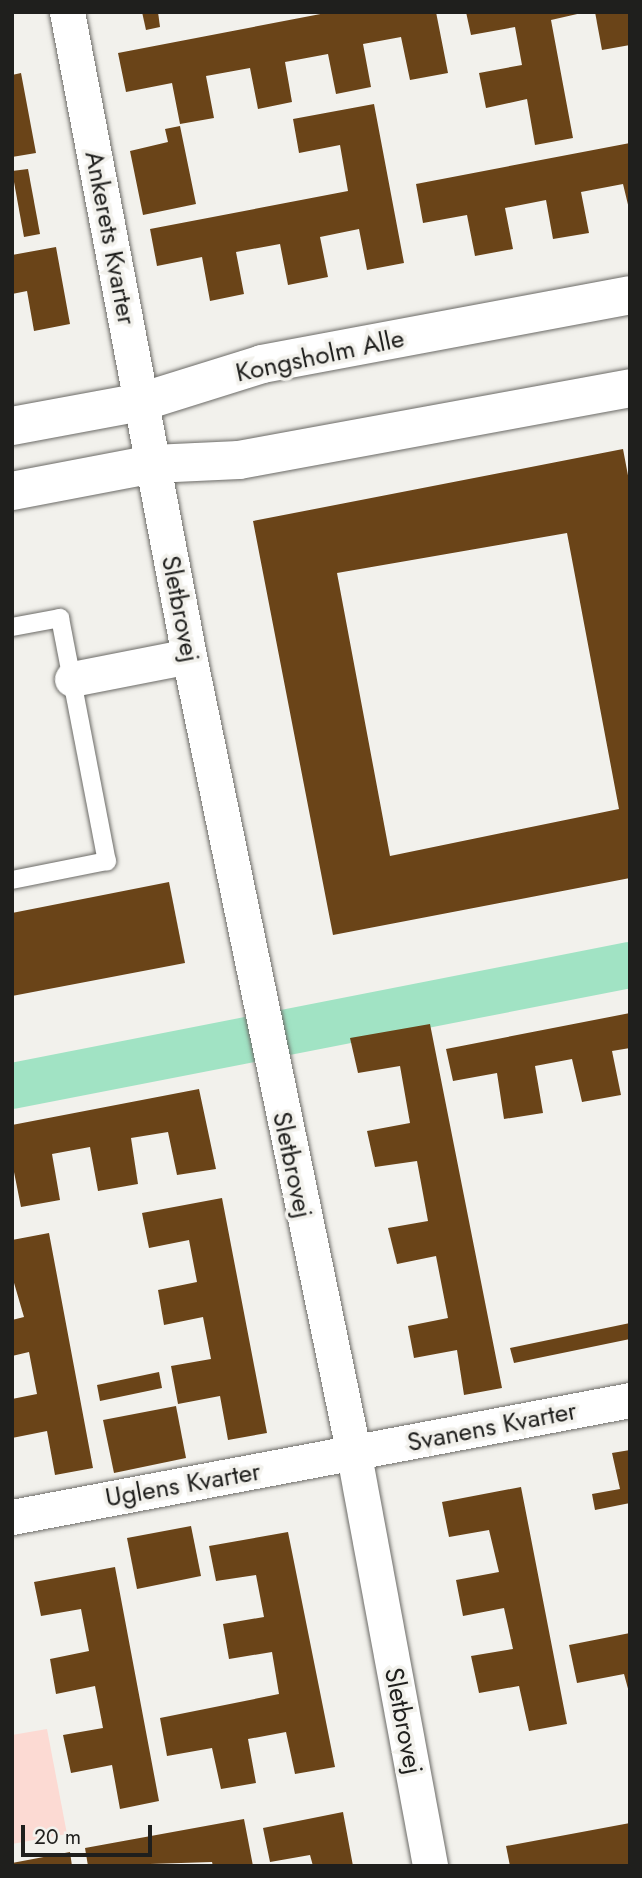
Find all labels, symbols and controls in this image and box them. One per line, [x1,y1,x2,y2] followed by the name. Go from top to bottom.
[78,148,142,328] street label: Ankerets Kvarter
[233,323,407,389] street label: Kongsholm Alle
[154,553,206,665] street label: Sletbrovej
[266,1109,318,1221] street label: Sletbrovej
[405,1395,579,1459] street label: Svanens Kvarter
[103,1456,263,1514] street label: Uglens Kvarter
[377,1665,429,1777] street label: Sletbrovej
[24,1812,156,1856] scale bar
[34,1822,81,1852] text: 20 m

